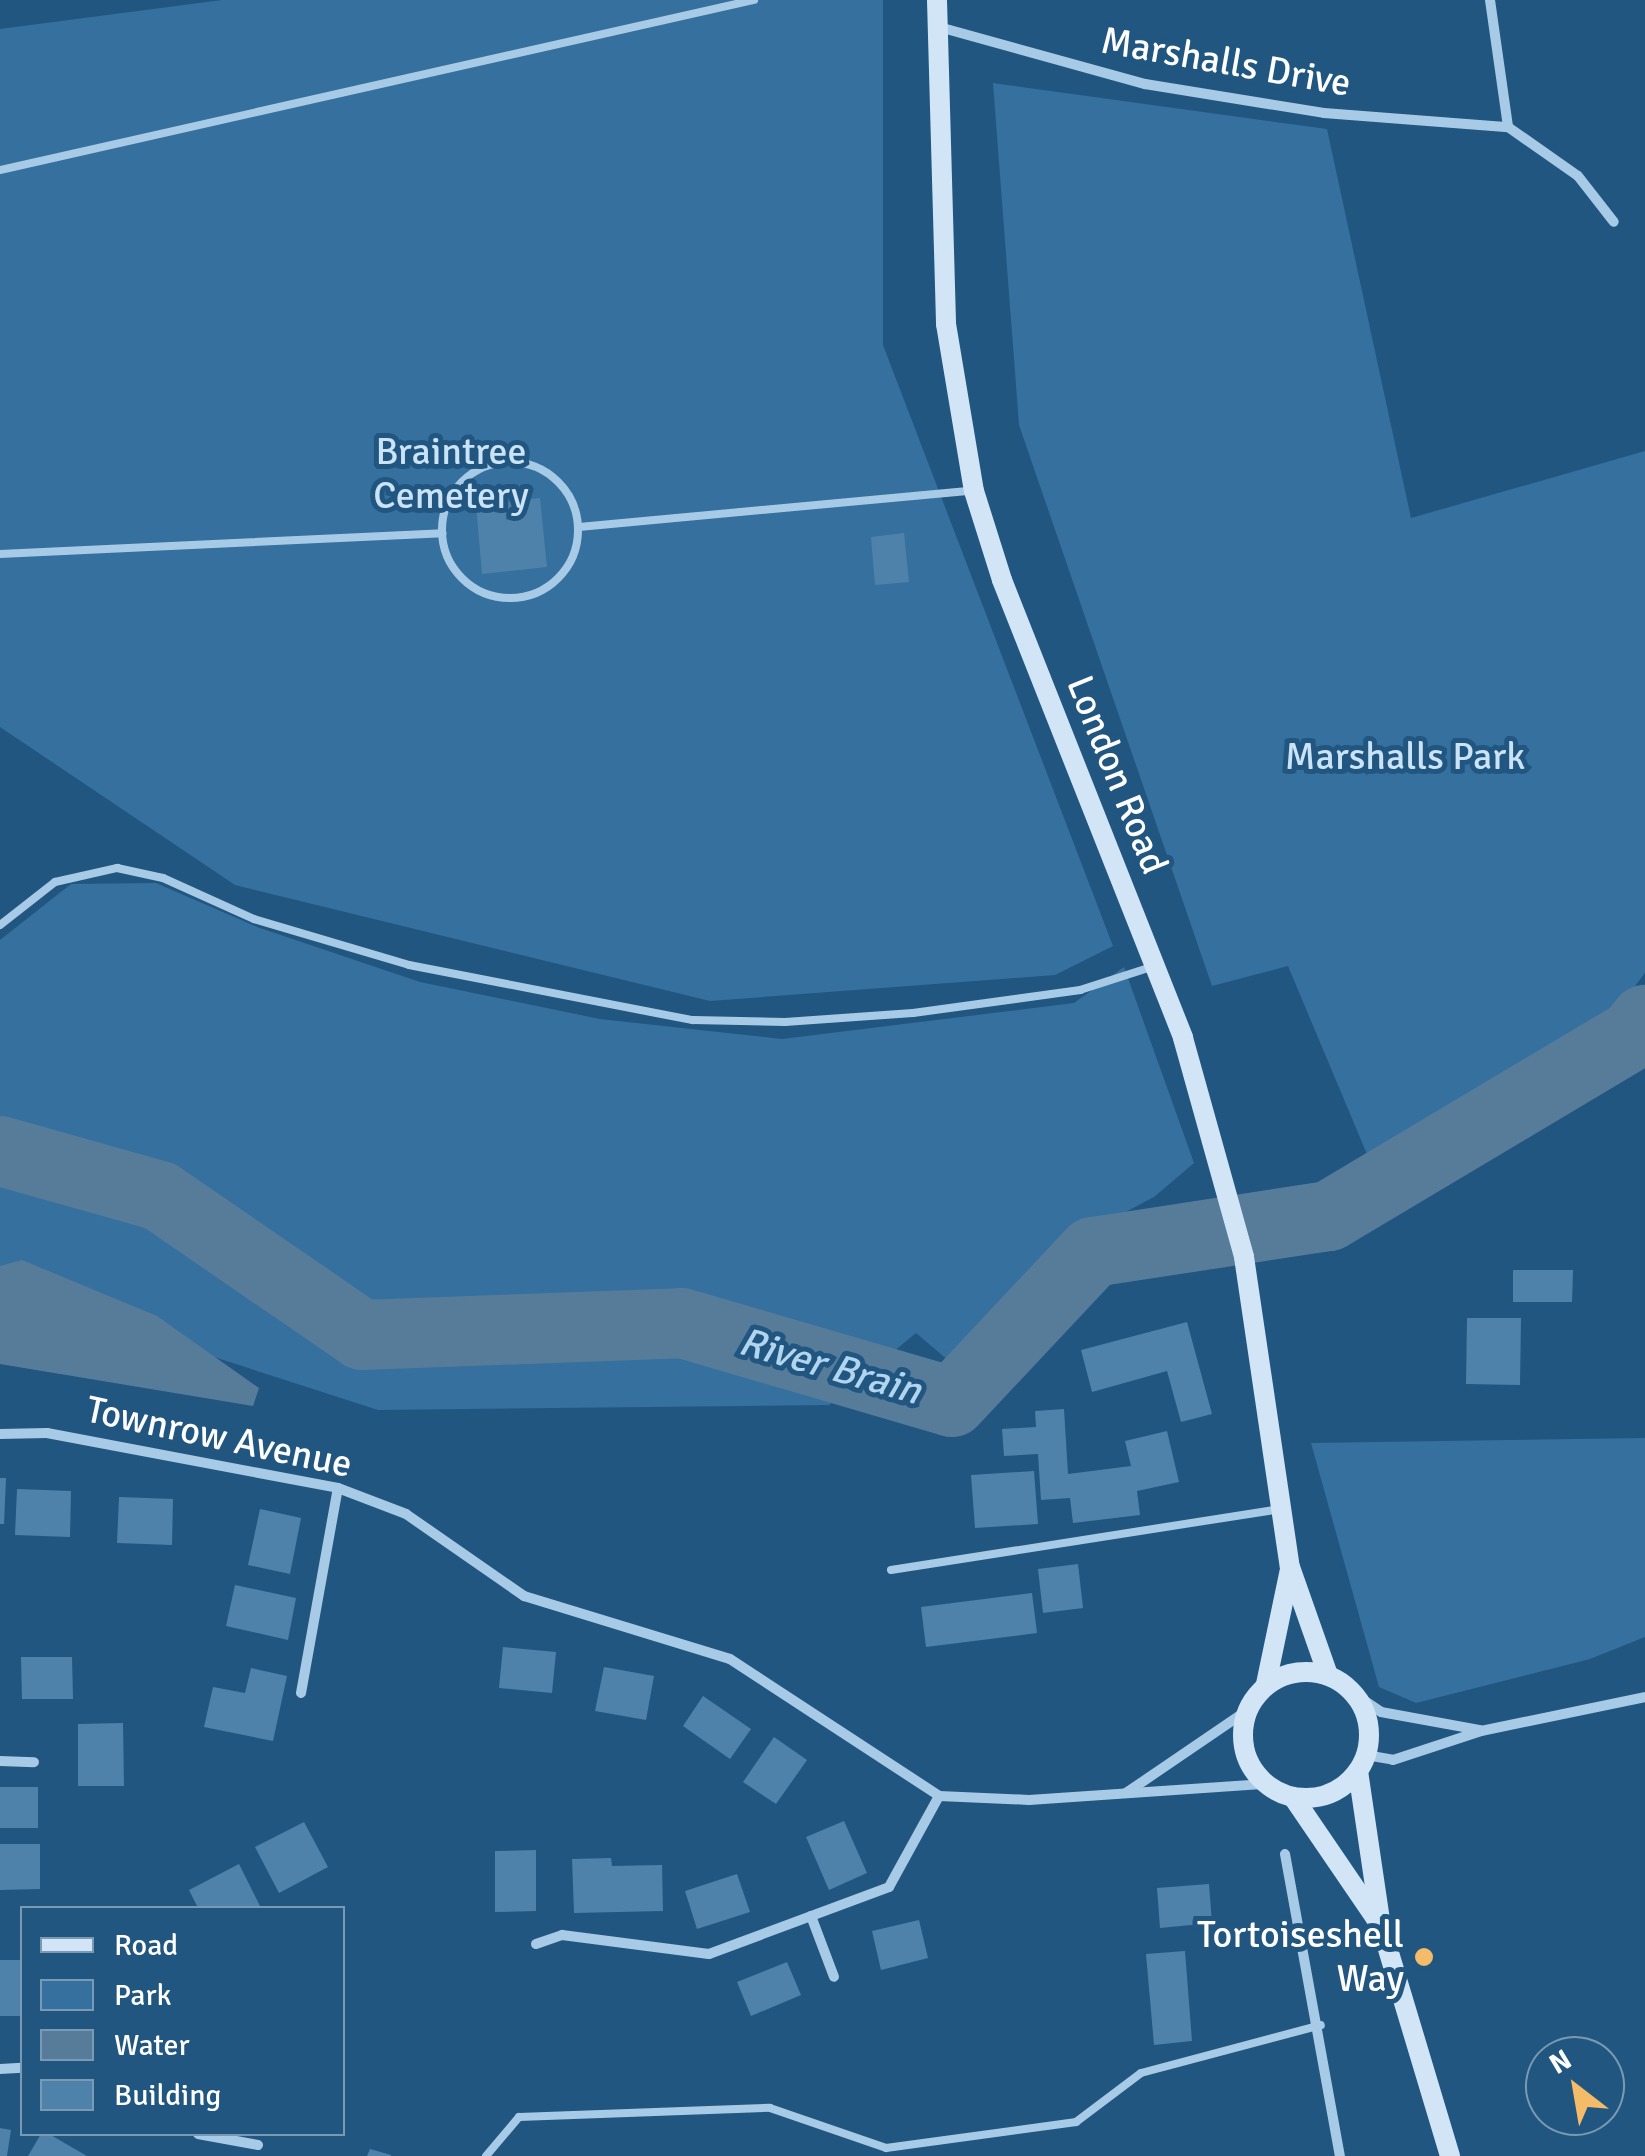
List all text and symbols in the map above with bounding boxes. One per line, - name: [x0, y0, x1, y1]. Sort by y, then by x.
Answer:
- street label: Marshalls Drive: [1098, 18, 1354, 106]
- park label: Braintree Cemetery: [373, 429, 529, 518]
- street label: London Road: [1057, 669, 1177, 881]
- park label: Marshalls Park: [1285, 734, 1525, 780]
- water label: River Brain: [734, 1317, 926, 1415]
- street label: Townrow Avenue: [82, 1387, 356, 1487]
- legend: [20, 1906, 345, 2136]
- place label: Tortoiseshell Way: [1197, 1912, 1404, 2002]
- text: Road: [114, 1927, 178, 1964]
- marker: Tortoiseshell Way: [1413, 1946, 1435, 1968]
- text: Park: [114, 1977, 172, 2014]
- text: Water: [114, 2027, 190, 2064]
- north arrow: [1525, 2036, 1625, 2136]
- text: N: [1543, 2042, 1578, 2082]
- text: Building: [114, 2077, 221, 2114]

